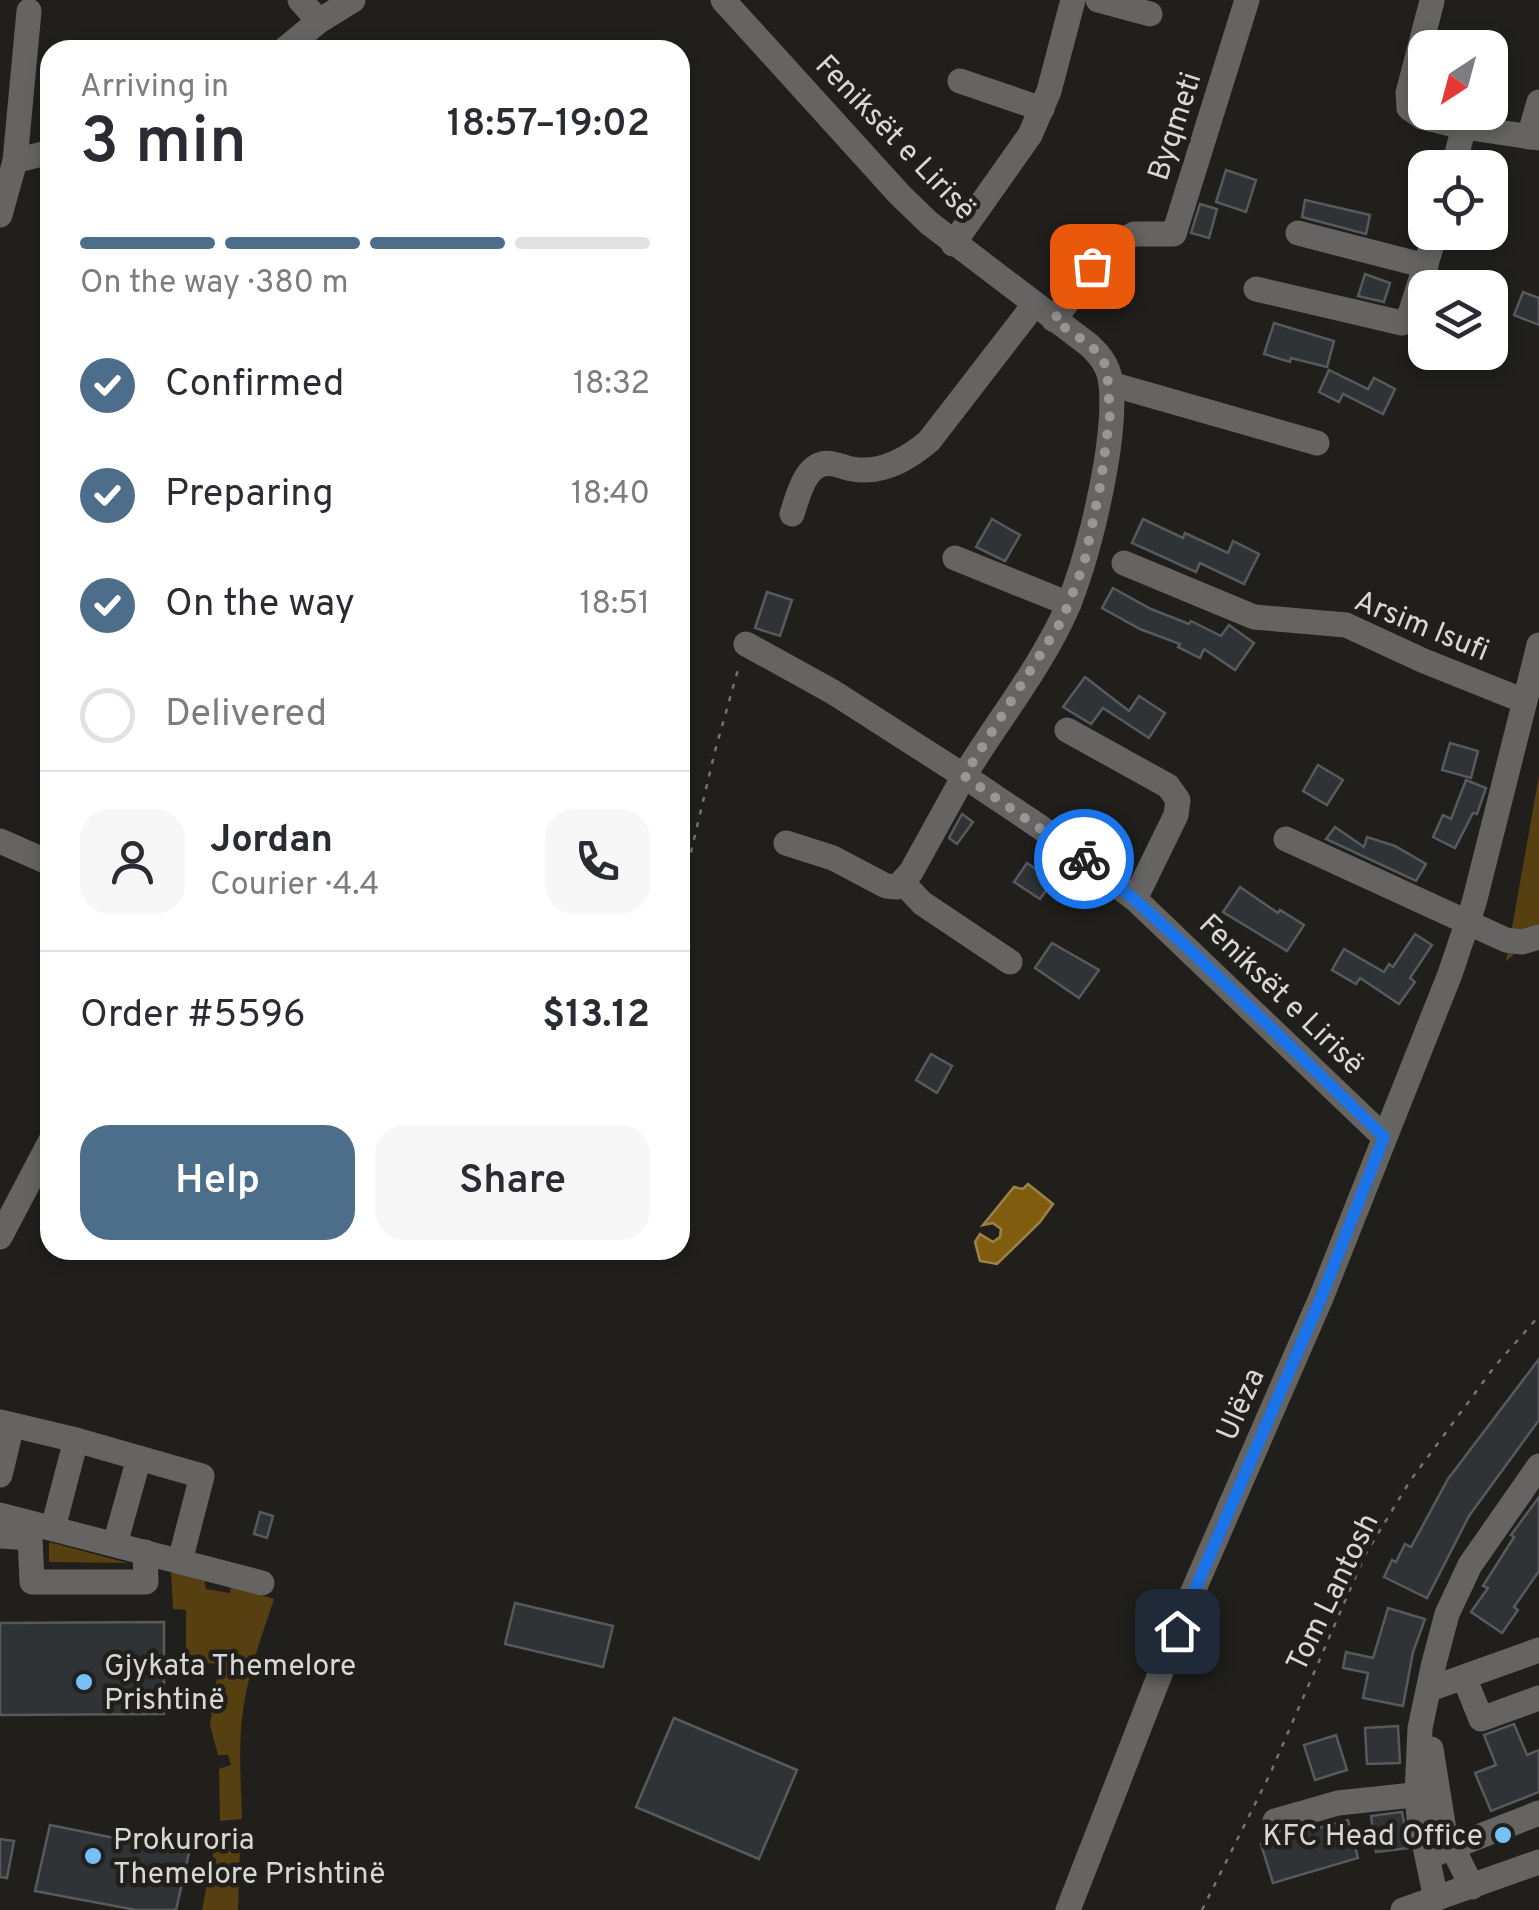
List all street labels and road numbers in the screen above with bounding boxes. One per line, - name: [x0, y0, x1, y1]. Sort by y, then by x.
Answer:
- street label: Feniksët e Lirisë: [806, 48, 982, 229]
- street label: Byqmeti: [1142, 68, 1211, 186]
- street label: Arsim Isufi: [1348, 584, 1494, 671]
- street label: Feniksët e Lirisë: [1190, 908, 1371, 1084]
- street label: Ulëza: [1210, 1363, 1275, 1447]
- street label: Tom Lantosh: [1280, 1508, 1389, 1678]

